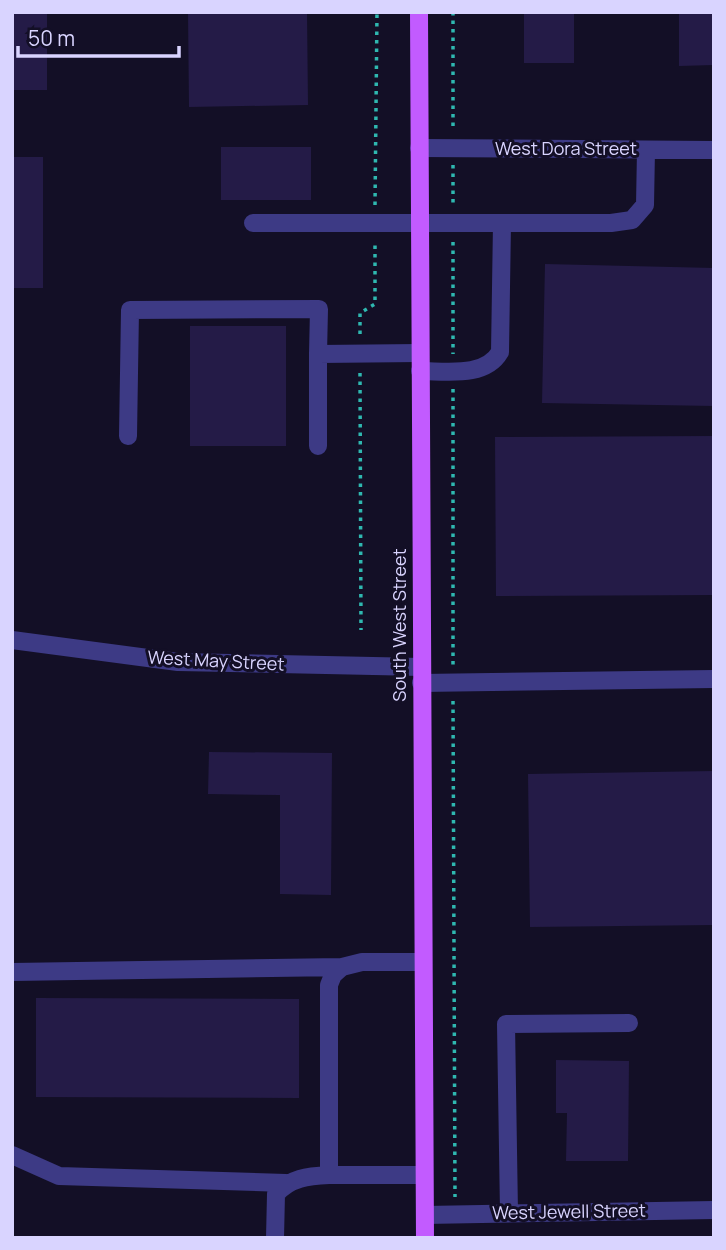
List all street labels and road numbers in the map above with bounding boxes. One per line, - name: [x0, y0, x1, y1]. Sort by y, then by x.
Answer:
- street label: West Dora Street: [495, 136, 637, 160]
- street label: South West Street: [387, 548, 411, 702]
- street label: West May Street: [147, 644, 285, 676]
- street label: West Jewell Street: [492, 1198, 646, 1224]

